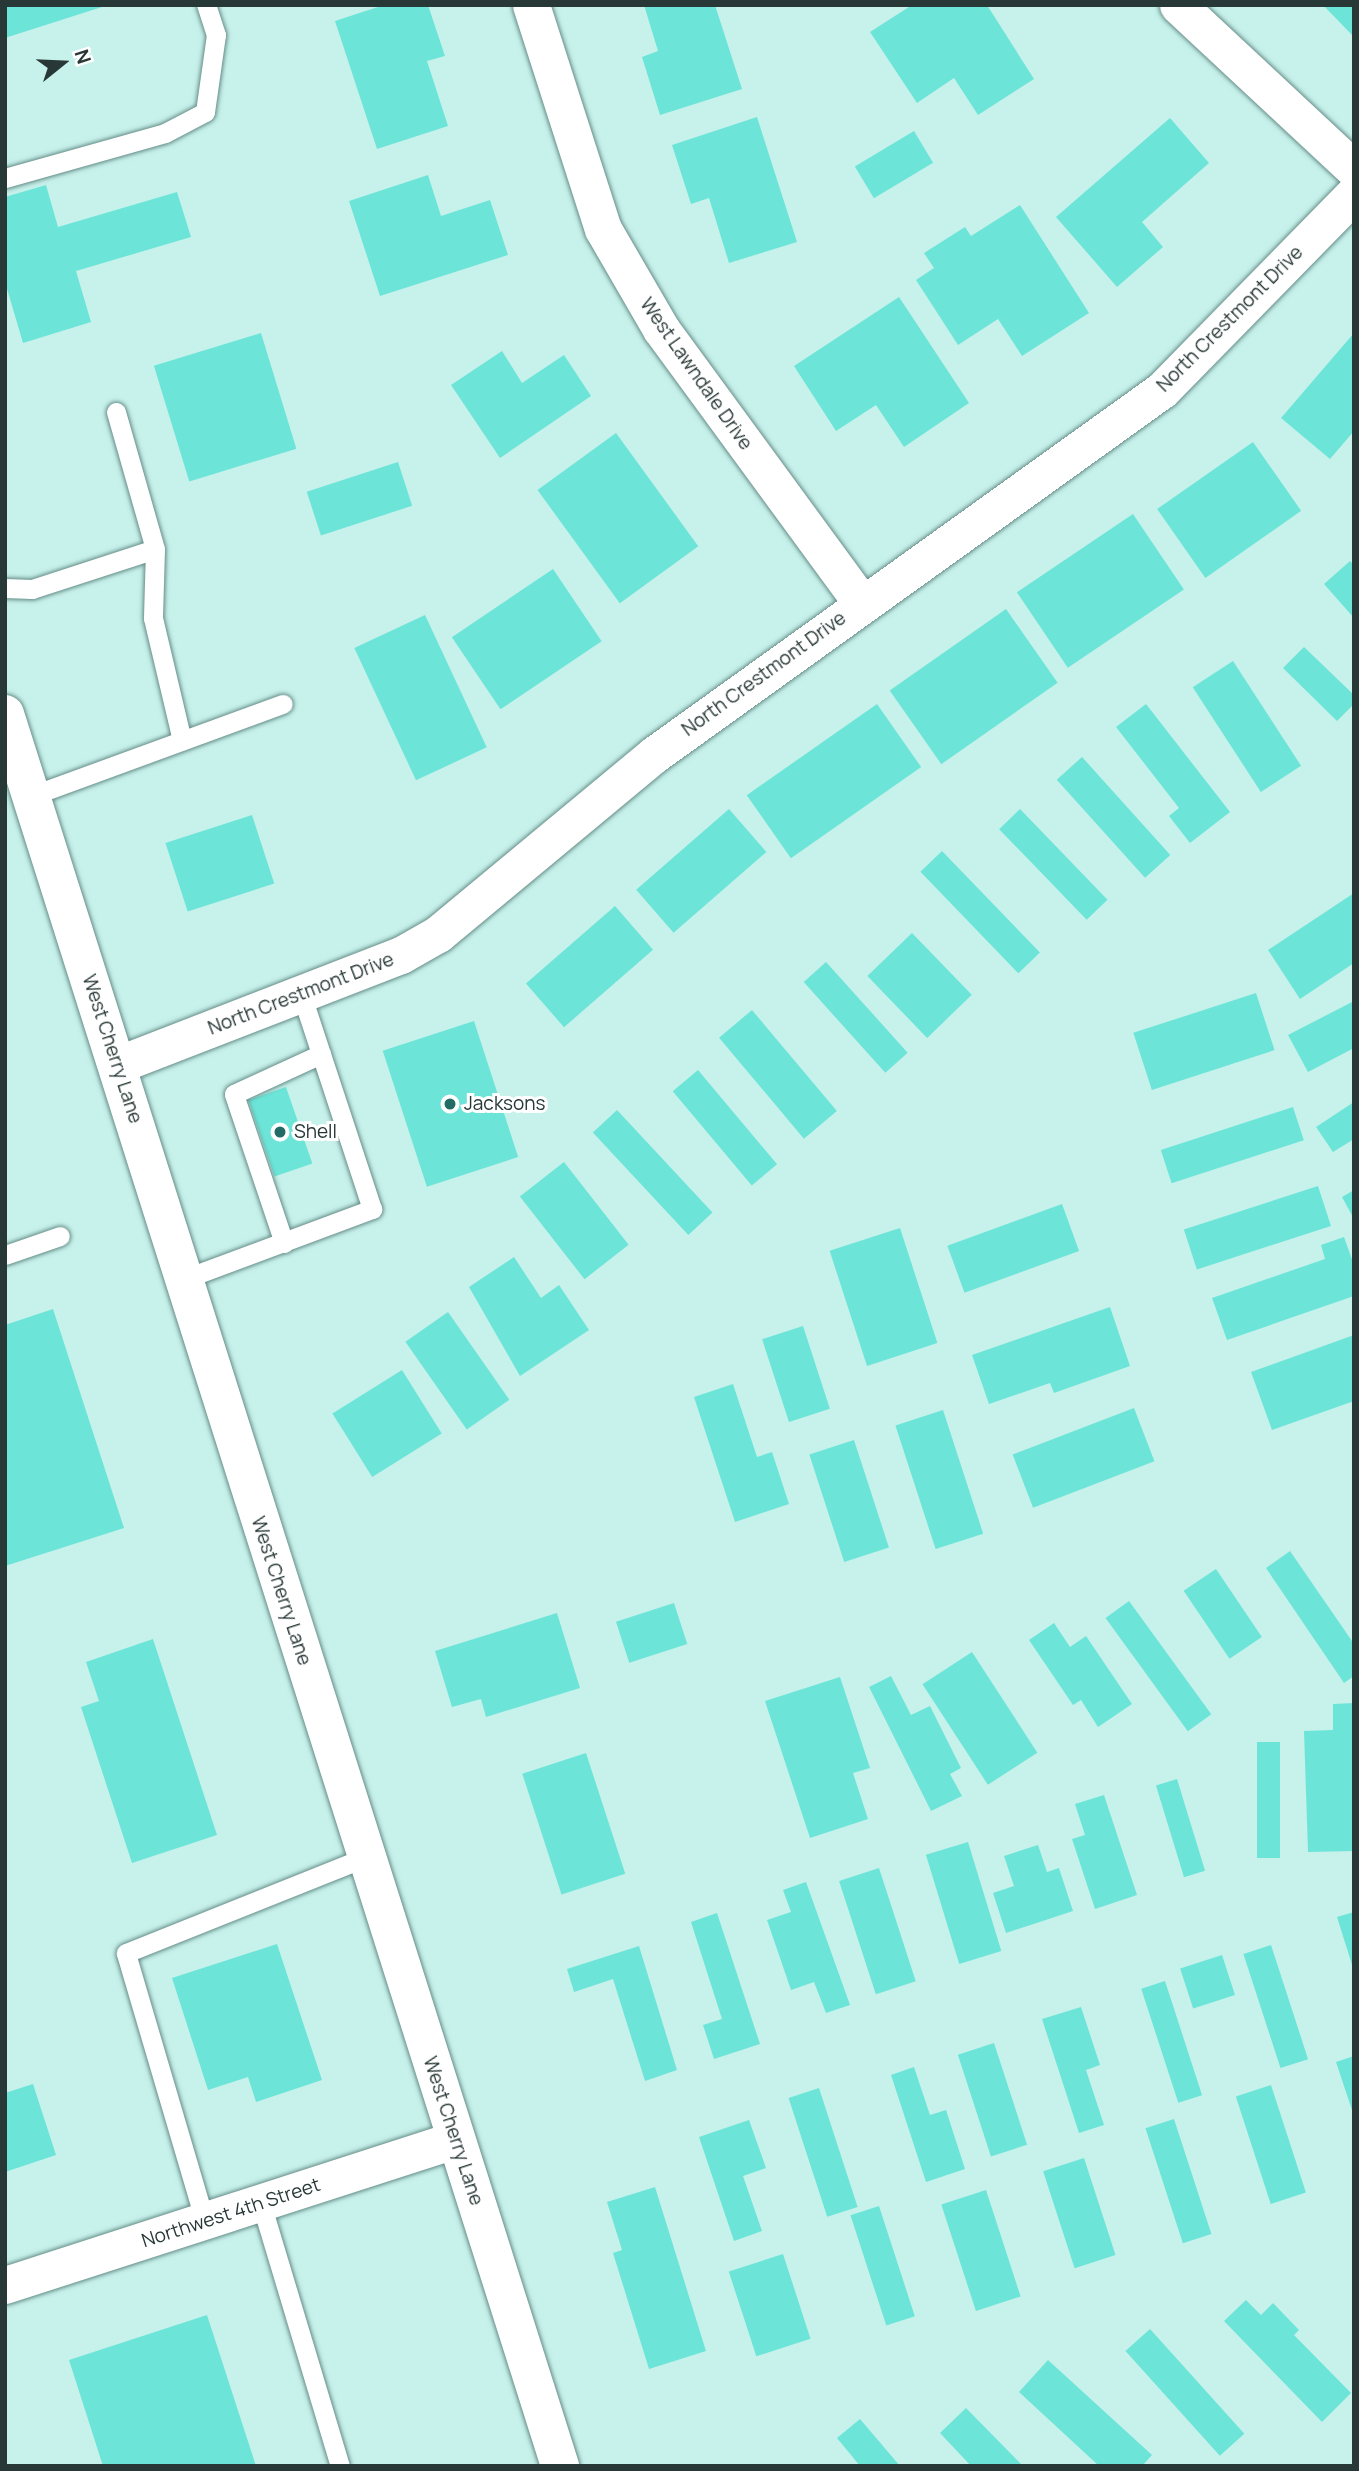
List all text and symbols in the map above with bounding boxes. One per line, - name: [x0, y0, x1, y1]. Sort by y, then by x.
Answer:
- north arrow: [28, 28, 98, 98]
- text: N: [68, 46, 97, 67]
- street label: North Crestmont Drive: [1152, 241, 1308, 397]
- street label: West Lawndale Drive: [635, 294, 757, 454]
- street label: North Crestmont Drive: [678, 607, 850, 741]
- street label: North Crestmont Drive: [205, 948, 397, 1040]
- street label: West Cherry Lane: [77, 972, 147, 1126]
- place label: Jacksons: [464, 1093, 546, 1115]
- marker: Jacksons: [442, 1096, 458, 1112]
- place label: Shell: [294, 1121, 337, 1143]
- marker: Shell: [272, 1124, 288, 1140]
- street label: West Cherry Lane: [246, 1514, 316, 1668]
- street label: West Cherry Lane: [418, 2054, 488, 2208]
- street label: Northwest 4th Street: [139, 2173, 323, 2253]

